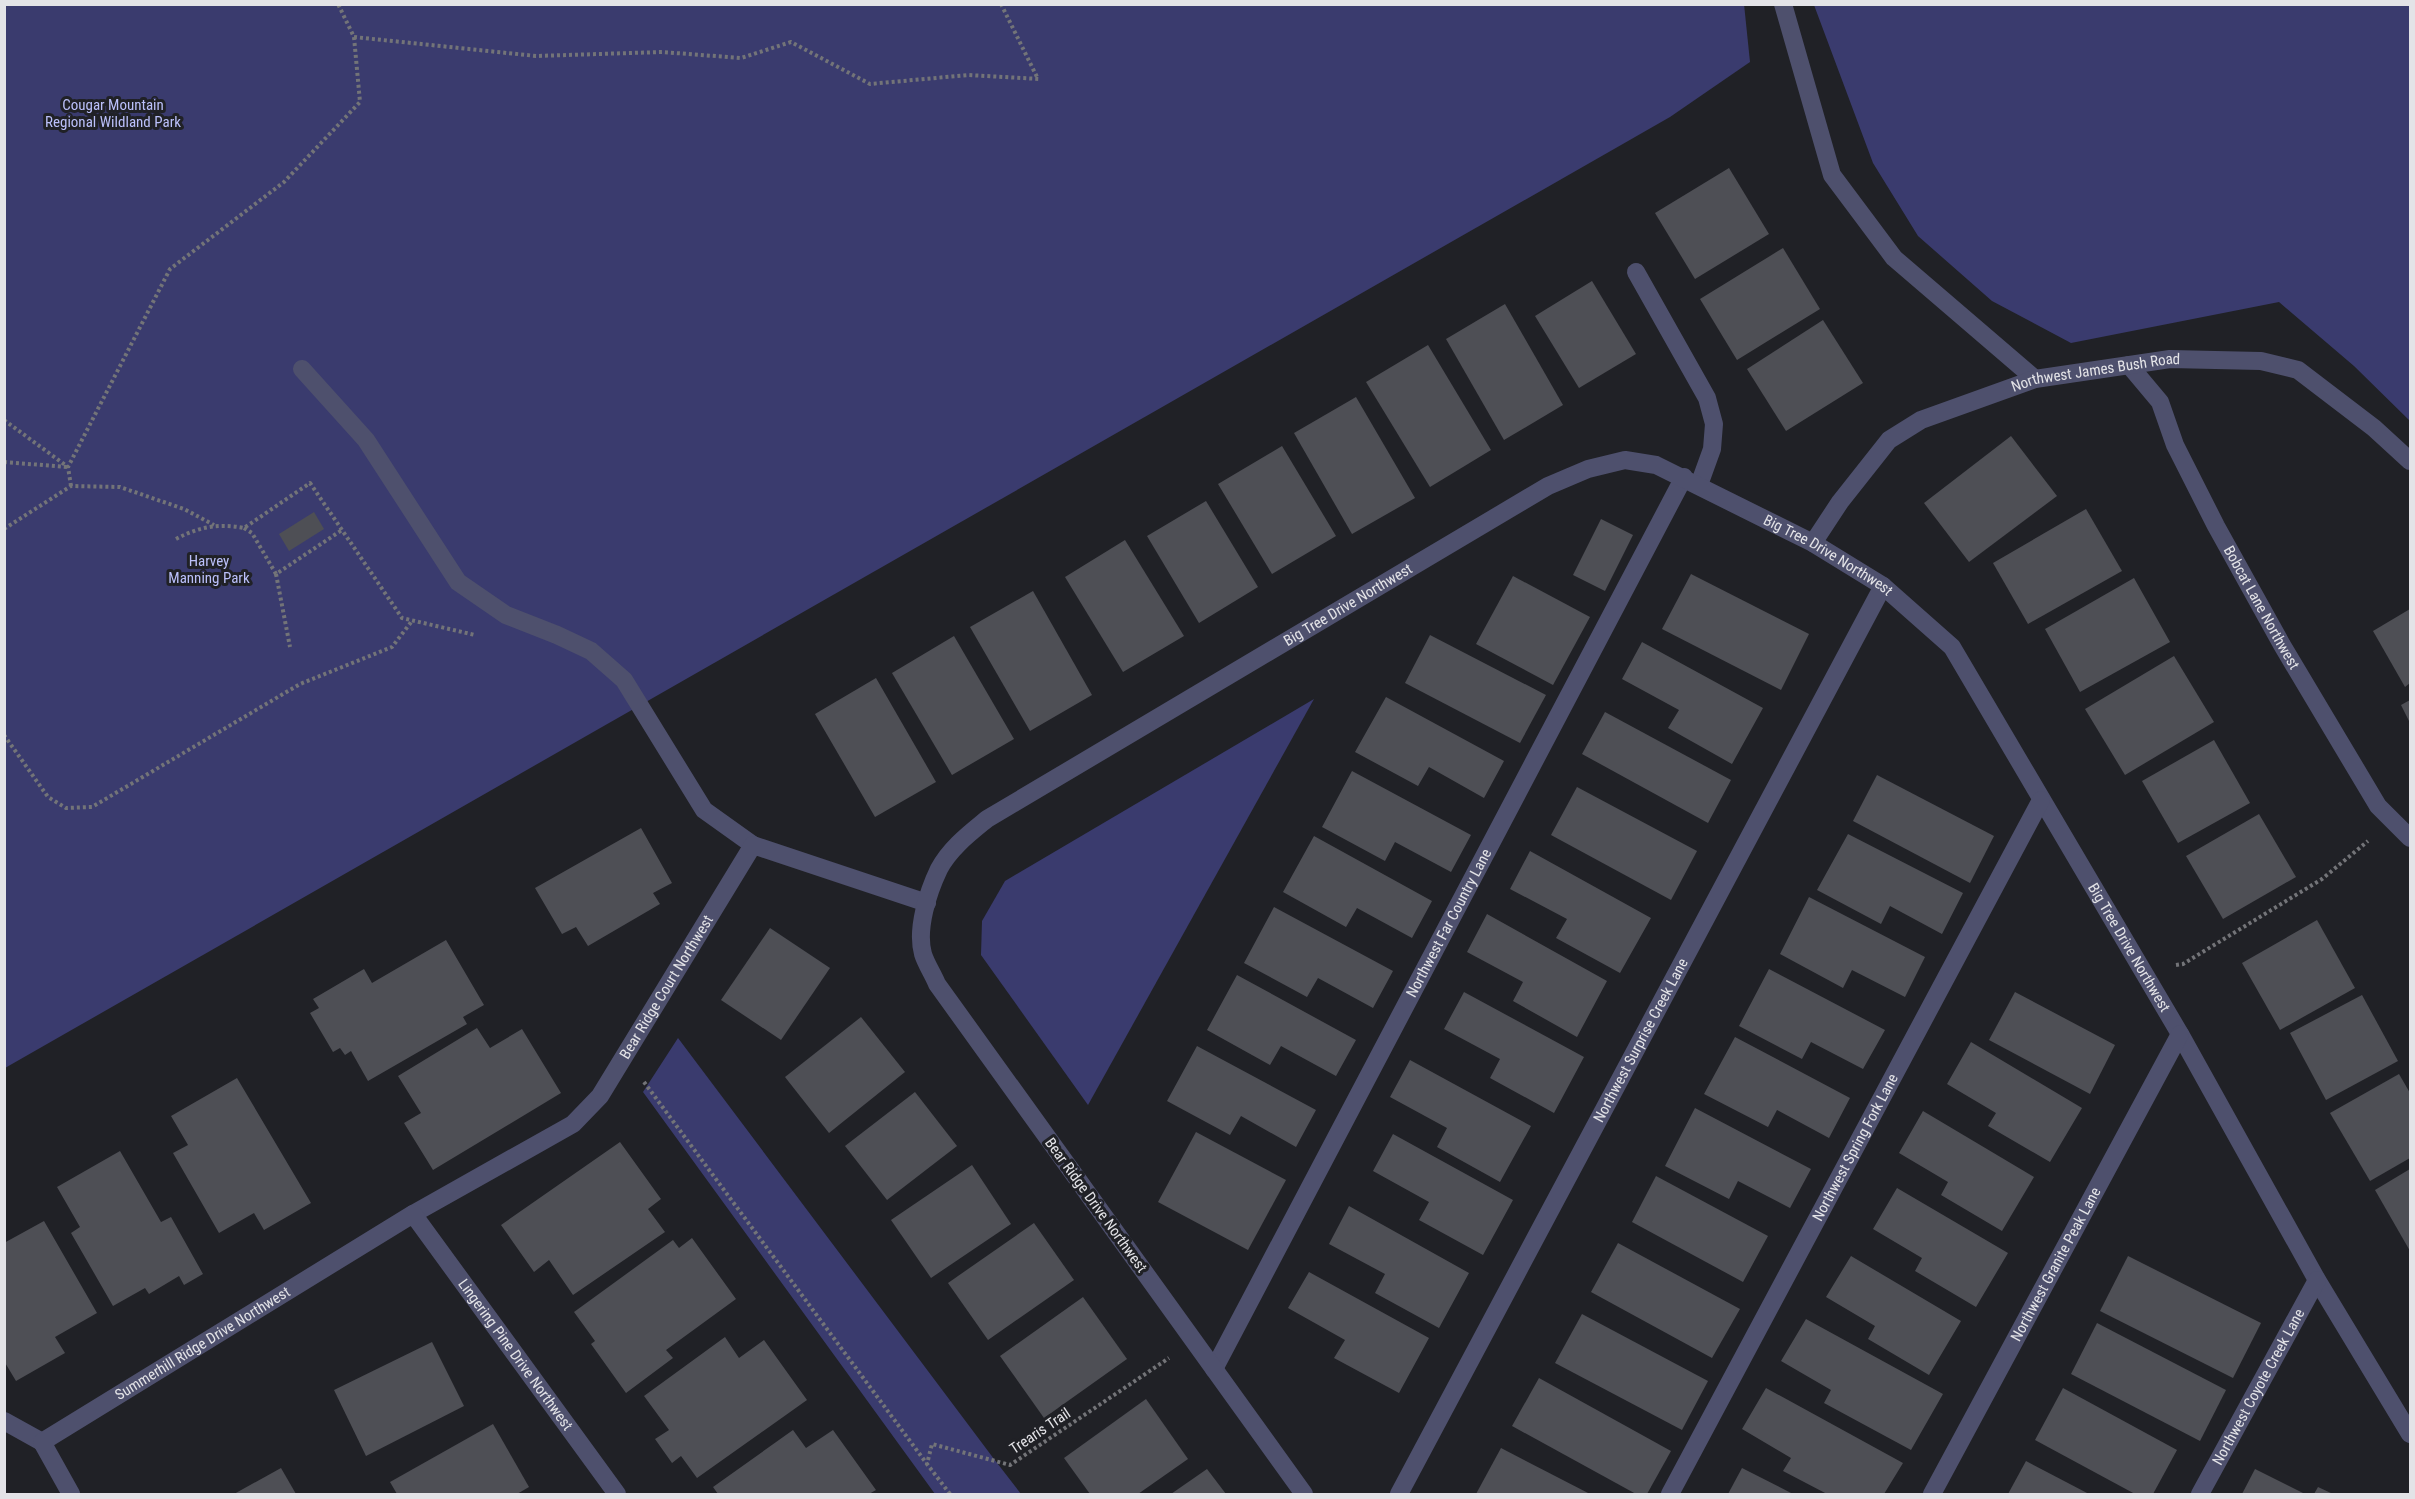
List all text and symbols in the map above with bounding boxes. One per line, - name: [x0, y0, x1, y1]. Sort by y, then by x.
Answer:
- park label: Cougar Mountain Regional Wildland Park: [45, 96, 181, 131]
- street label: Northwest James Bush Road: [2009, 350, 2180, 396]
- street label: Big Tree Drive Northwest: [1761, 511, 1897, 599]
- street label: Bobcat Lane Northwest: [2220, 543, 2303, 673]
- park label: Harvey Manning Park: [168, 552, 250, 587]
- street label: Big Tree Drive Northwest: [1280, 560, 1415, 650]
- street label: Northwest Far Country Lane: [1402, 846, 1495, 1000]
- street label: Big Tree Drive Northwest: [2084, 880, 2174, 1015]
- street label: Bear Ridge Court Northwest: [616, 912, 717, 1062]
- street label: Northwest Surprise Creek Lane: [1590, 955, 1692, 1126]
- street label: Northwest Spring Fork Lane: [1809, 1071, 1902, 1224]
- street label: Bear Ridge Drive Northwest: [1041, 1134, 1151, 1276]
- street label: Northwest Granite Peak Lane: [2007, 1184, 2105, 1344]
- street label: Lingering Pine Drive Northwest: [454, 1275, 577, 1434]
- street label: Summerhill Ridge Drive Northwest: [112, 1283, 293, 1404]
- street label: Northwest Coyote Creek Lane: [2209, 1306, 2308, 1468]
- street label: Trearis Trail: [1006, 1404, 1074, 1458]

